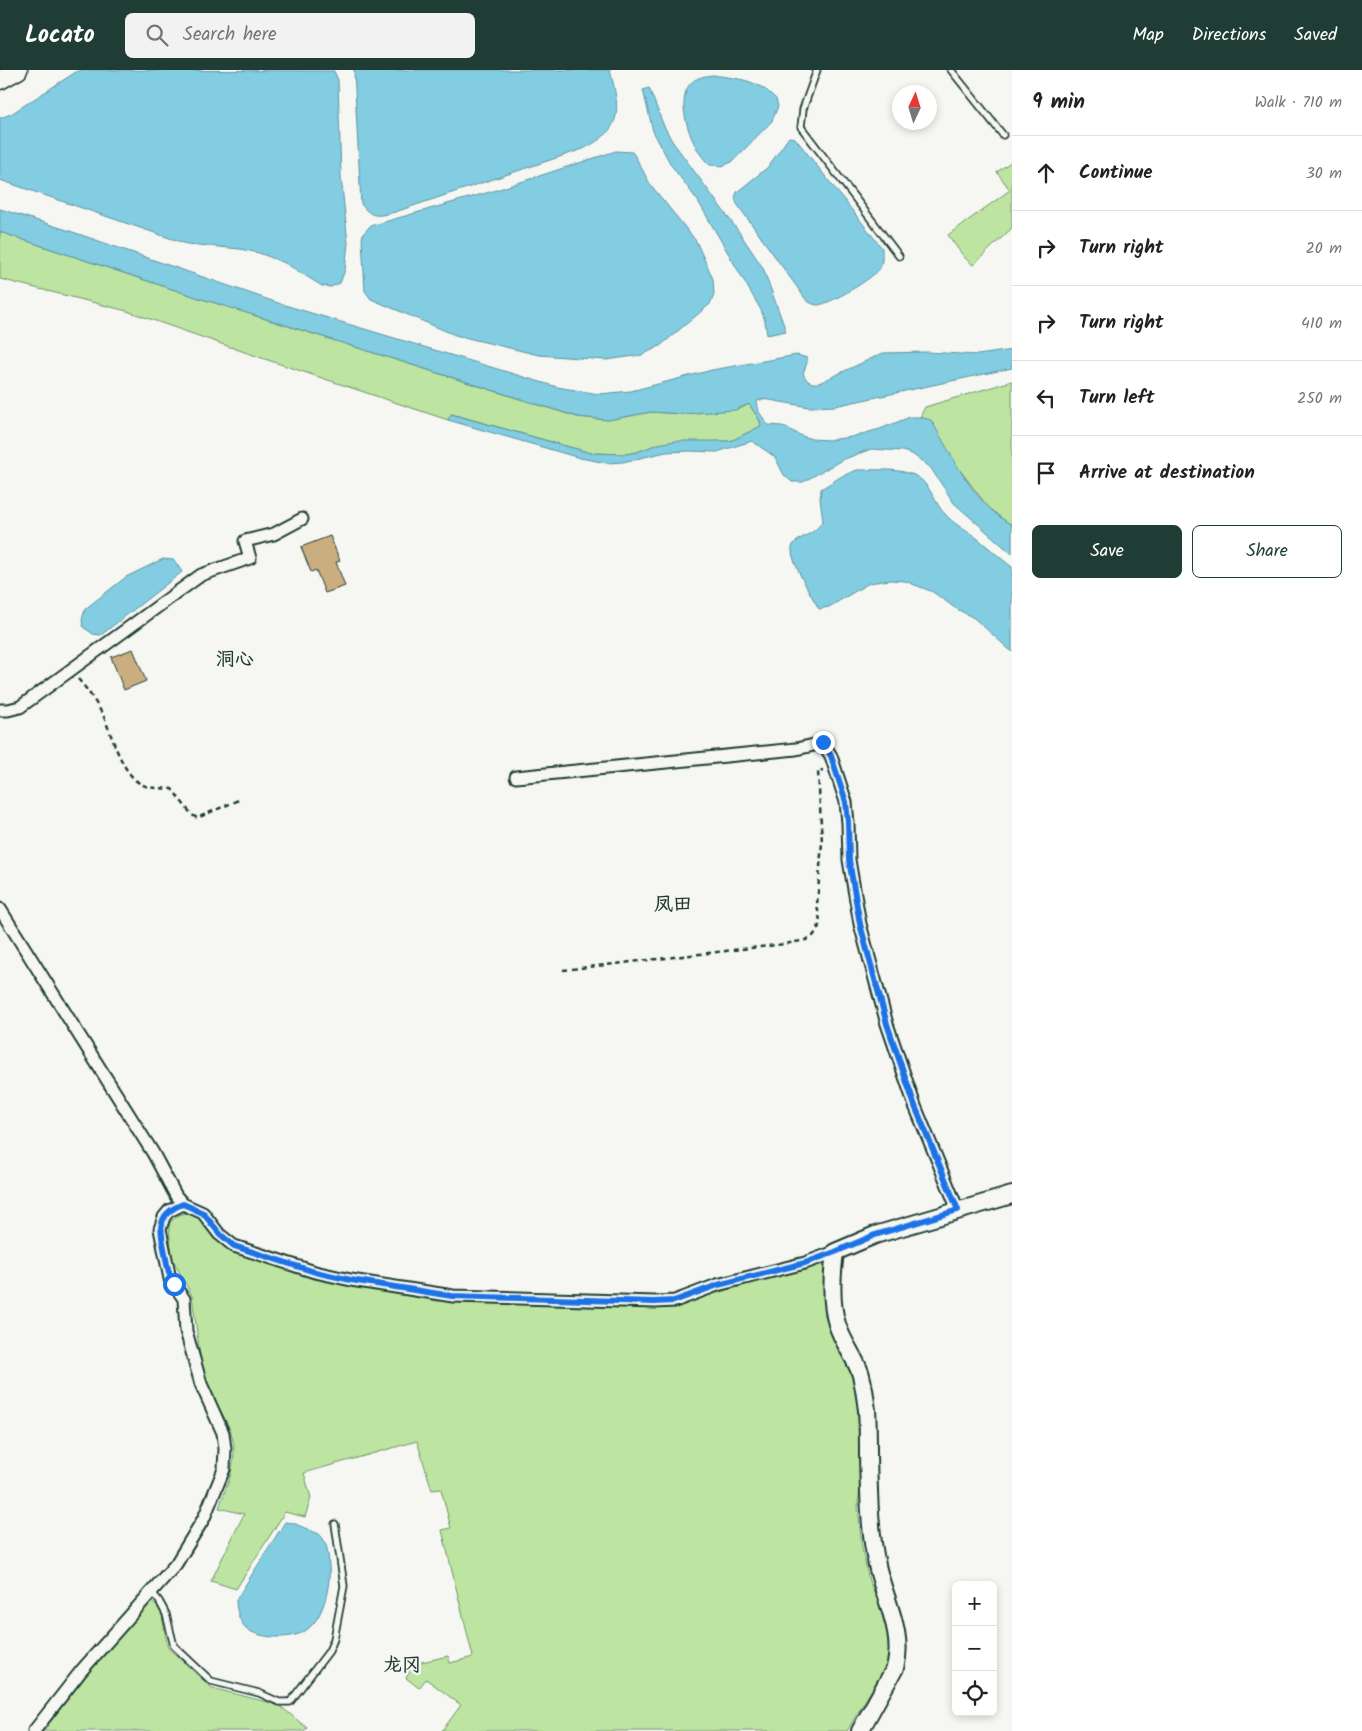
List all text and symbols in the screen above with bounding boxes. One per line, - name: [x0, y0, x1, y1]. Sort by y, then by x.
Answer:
- search box: [125, 13, 475, 58]
- text: Locato: [25, 16, 95, 55]
- text: Search here: [183, 20, 276, 50]
- icon: search: [143, 21, 171, 49]
- text: Map: [1132, 21, 1164, 50]
- text: Directions: [1192, 21, 1266, 50]
- text: Saved: [1294, 21, 1337, 50]
- north arrow: [892, 85, 937, 130]
- text: 9 min: [1032, 86, 1085, 119]
- text: Walk · 710 m: [1254, 90, 1342, 115]
- text: Continue: [1079, 158, 1152, 188]
- icon: ahead: [1032, 159, 1060, 187]
- text: 30 m: [1306, 161, 1342, 186]
- text: Turn right: [1079, 233, 1164, 263]
- icon: right: [1032, 234, 1060, 262]
- text: 20 m: [1306, 236, 1342, 261]
- text: Turn right: [1079, 308, 1164, 338]
- icon: right: [1032, 309, 1060, 337]
- text: 410 m: [1301, 311, 1342, 336]
- text: Turn left: [1079, 383, 1154, 413]
- icon: left: [1032, 384, 1060, 412]
- text: 250 m: [1297, 386, 1342, 411]
- text: Arrive at destination: [1079, 458, 1255, 488]
- icon: arrive: [1032, 459, 1060, 487]
- button: Save: [1032, 525, 1182, 578]
- button: Share: [1192, 525, 1342, 578]
- district label: 洞心: [216, 645, 254, 675]
- route end: [812, 731, 835, 754]
- district label: 凤田: [654, 890, 692, 920]
- route start: [163, 1273, 186, 1296]
- map controls: [952, 1581, 997, 1716]
- button: +: [952, 1581, 997, 1626]
- button: −: [952, 1626, 997, 1671]
- district label: 龙冈: [383, 1651, 421, 1681]
- button: locate: [952, 1671, 997, 1716]

